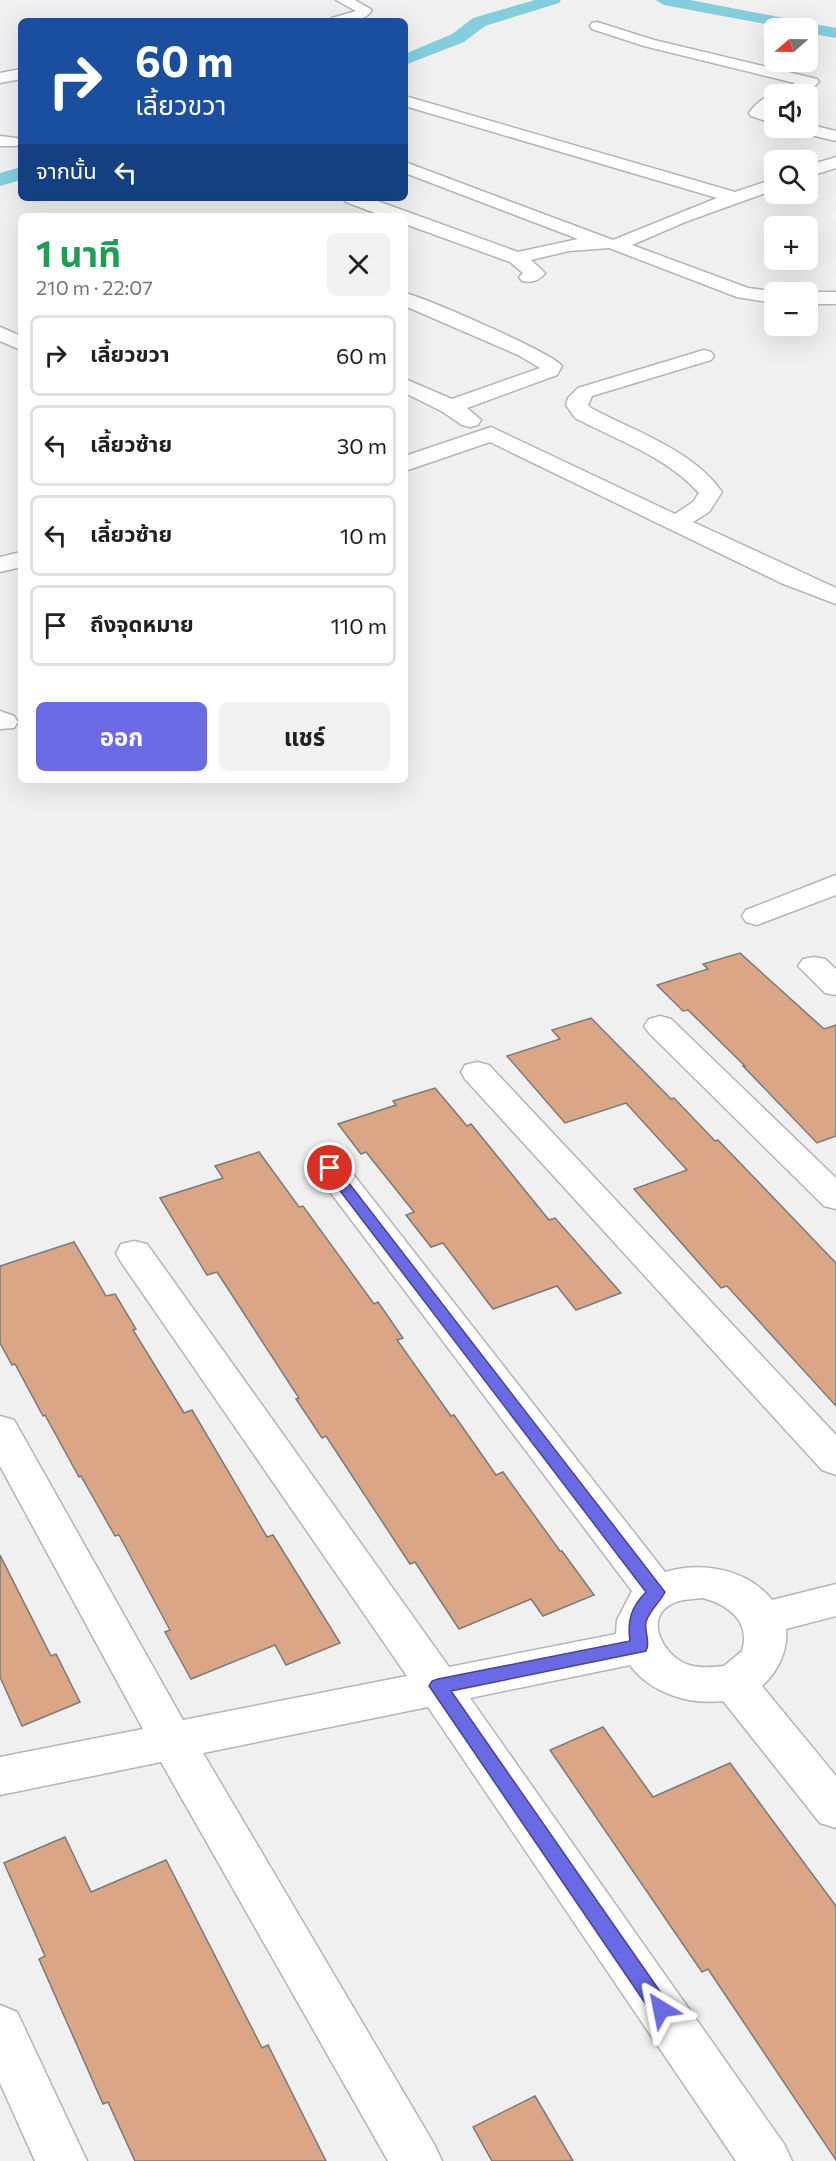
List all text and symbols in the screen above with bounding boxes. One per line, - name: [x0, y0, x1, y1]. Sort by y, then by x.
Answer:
- north arrow: [764, 18, 818, 72]
- map controls: [764, 18, 818, 336]
- text: 60 m: [135, 34, 234, 86]
- icon: right: [36, 42, 114, 120]
- button: sound: [764, 84, 818, 138]
- text: เลี้ยวขวา: [135, 88, 226, 121]
- button: search: [764, 150, 818, 204]
- icon: left: [109, 156, 142, 189]
- text: จากนั้น: [36, 157, 97, 184]
- button: +: [764, 216, 818, 270]
- text: 1 นาที: [36, 230, 121, 274]
- button: close: [327, 233, 390, 296]
- text: 210 m · 22:07: [36, 275, 153, 299]
- button: −: [764, 282, 818, 336]
- icon: right: [39, 339, 72, 372]
- text: เลี้ยวขวา: [90, 340, 170, 367]
- text: 60 m: [336, 342, 387, 369]
- icon: left: [39, 429, 72, 462]
- text: เลี้ยวซ้าย: [90, 430, 172, 457]
- text: 30 m: [337, 432, 387, 459]
- icon: left: [39, 519, 72, 552]
- text: เลี้ยวซ้าย: [90, 520, 172, 547]
- text: 10 m: [340, 522, 387, 549]
- icon: arrive: [39, 609, 72, 642]
- text: ถึงจุดหมาย: [90, 610, 194, 637]
- text: 110 m: [330, 612, 387, 639]
- button: ออก: [36, 702, 207, 771]
- button: แชร์: [219, 702, 390, 771]
- pin: [304, 1142, 355, 1193]
- icon: arrive: [313, 1151, 346, 1184]
- position arrow: [629, 1977, 693, 2041]

